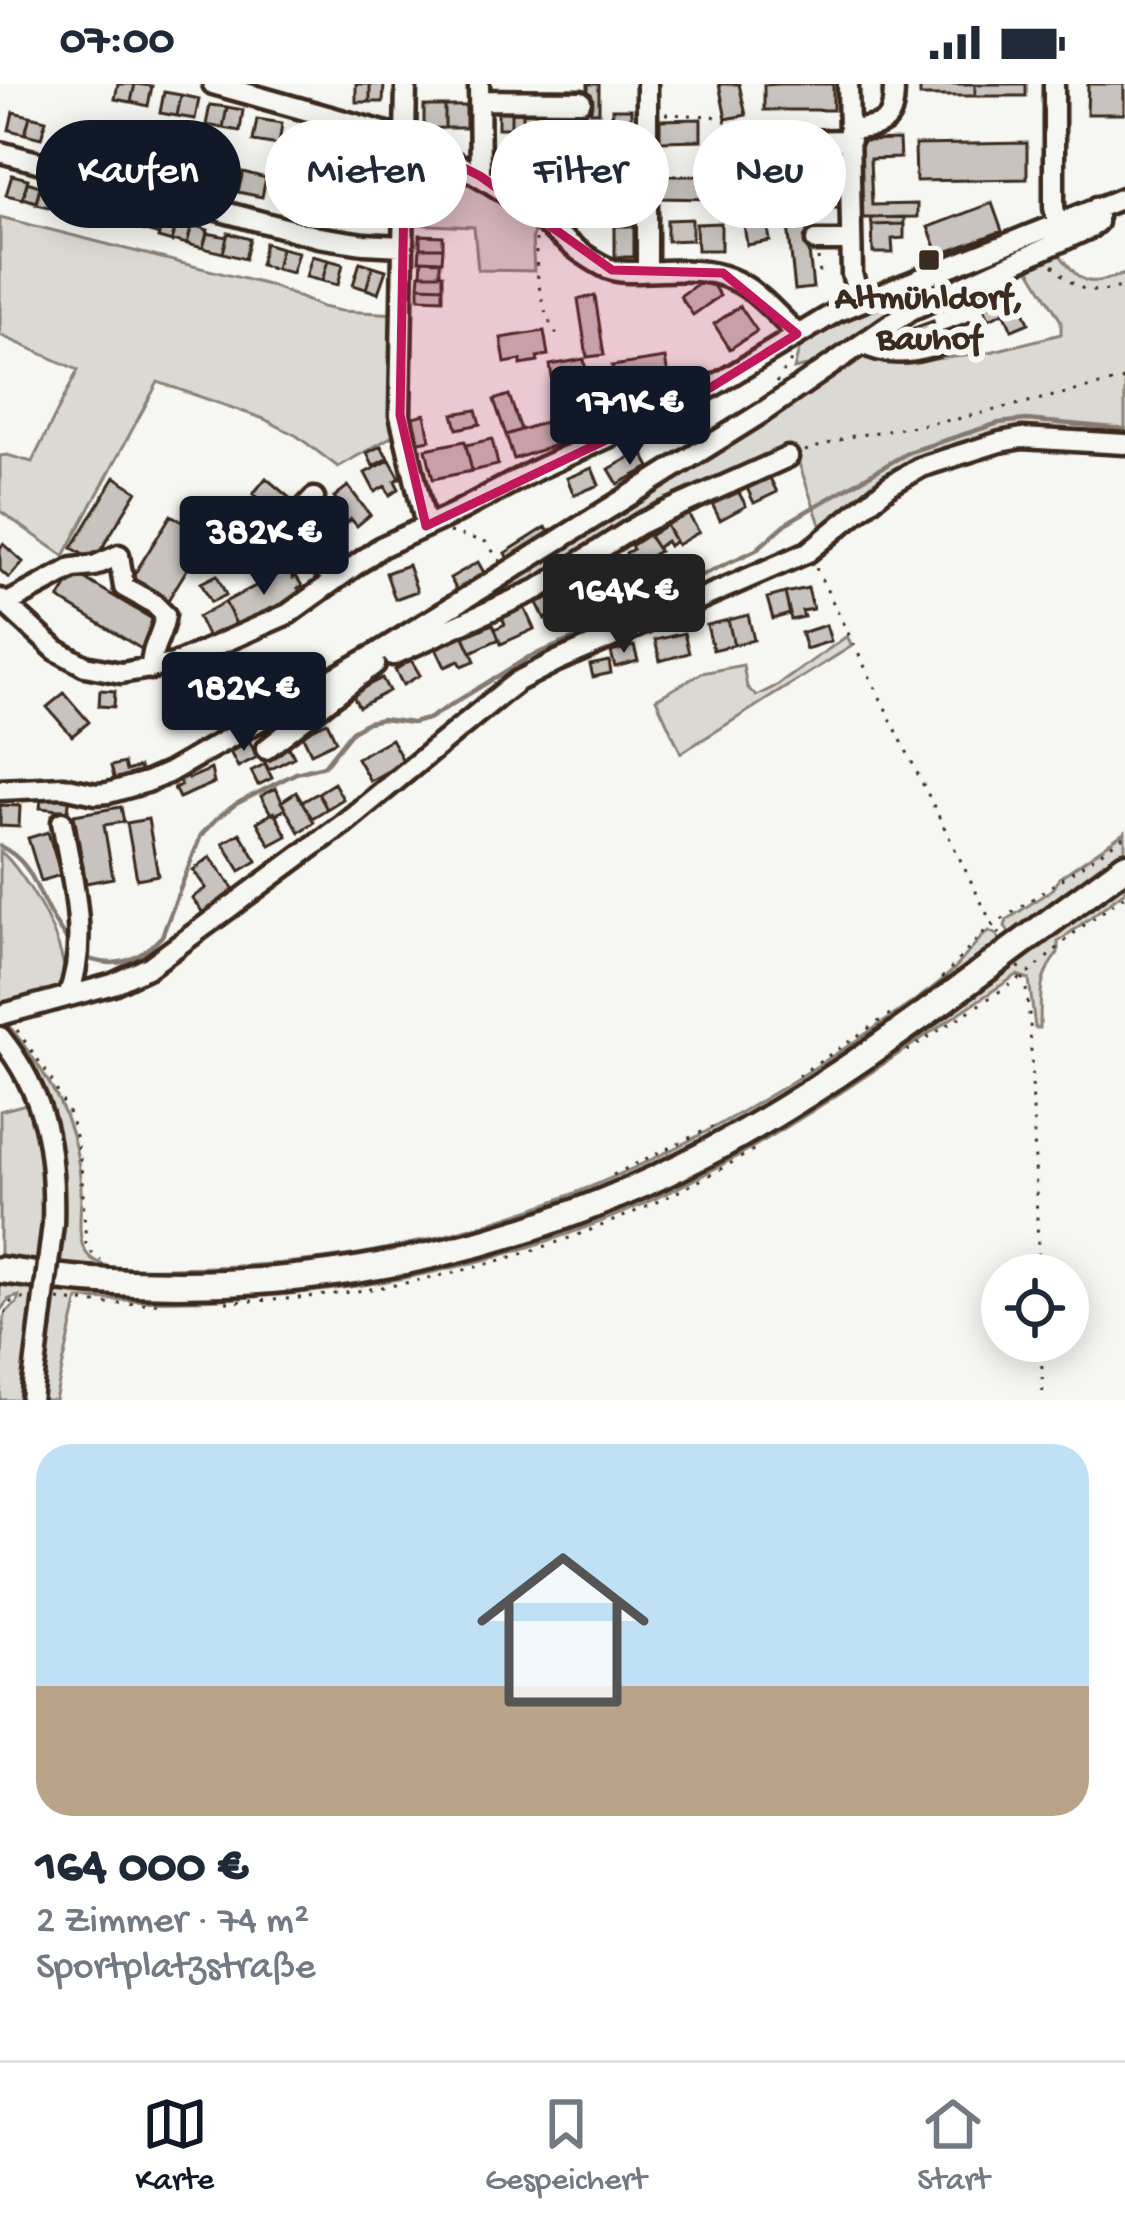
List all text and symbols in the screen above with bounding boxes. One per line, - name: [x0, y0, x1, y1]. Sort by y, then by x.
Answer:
- text: 07:00: [60, 16, 174, 69]
- chip: Kaufen: [36, 120, 241, 228]
- chip: Mieten: [265, 120, 467, 228]
- chip: Filter: [491, 120, 669, 228]
- chip: Neu: [693, 120, 846, 228]
- marker: Altmühldorf, Bauhof: [916, 247, 942, 273]
- place label: Altmühldorf, Bauhof: [834, 279, 1023, 363]
- pin: 171K €: [532, 366, 728, 468]
- text: 171K €: [577, 382, 683, 428]
- pin: 382K €: [166, 496, 362, 598]
- text: 382K €: [207, 512, 321, 558]
- pin: 164K €: [526, 554, 722, 656]
- text: 164K €: [570, 570, 678, 616]
- pin: 182K €: [146, 652, 342, 754]
- text: 182K €: [189, 668, 299, 714]
- map controls: [981, 1254, 1089, 1362]
- button: locate: [981, 1254, 1089, 1362]
- icon: home: [455, 1522, 671, 1738]
- text: 164 000 €: [36, 1840, 248, 1900]
- text: 2 Zimmer · 74 m²: [36, 1900, 309, 1946]
- text: Sportplatzstraße: [36, 1946, 315, 1992]
- tab: Karte: [135, 2091, 214, 2201]
- tab: Gespeichert: [485, 2091, 646, 2201]
- tab: Start: [917, 2091, 990, 2201]

